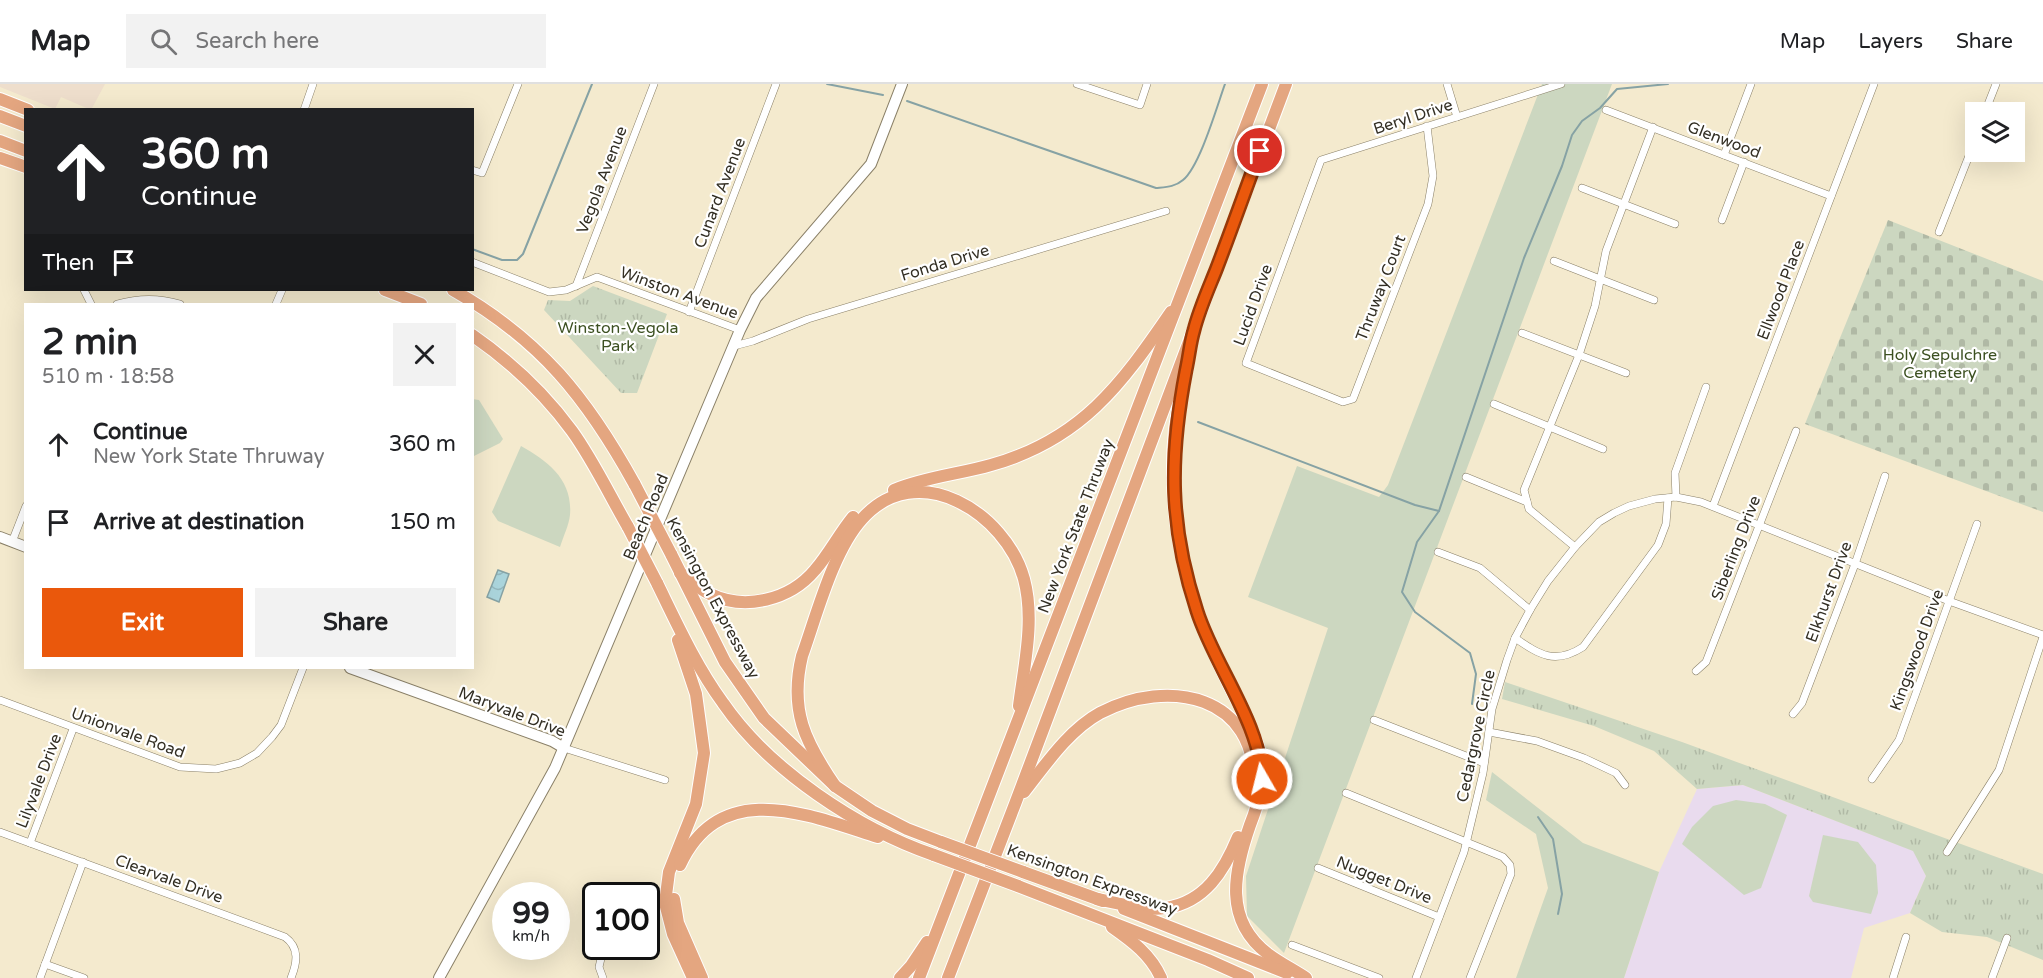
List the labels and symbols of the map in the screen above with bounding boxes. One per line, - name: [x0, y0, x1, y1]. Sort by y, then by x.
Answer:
- street label: Beryl Drive: [1371, 95, 1455, 139]
- street label: Glenwood: [1685, 117, 1763, 163]
- street label: Vegola Avenue: [572, 123, 632, 237]
- pin: [1234, 125, 1285, 176]
- street label: Cunard Avenue: [690, 135, 750, 251]
- street label: Thruway Court: [1352, 232, 1410, 344]
- street label: Ellwood Place: [1753, 237, 1809, 343]
- street label: Fonda Drive: [898, 240, 992, 286]
- street label: Winston Avenue: [617, 262, 741, 324]
- street label: Lucid Drive: [1229, 262, 1277, 348]
- park label: Winston-Vegola Park: [558, 318, 678, 356]
- park label: Holy Sepulchre Cemetery: [1883, 345, 1997, 383]
- street label: New York State Thruway: [1033, 436, 1119, 616]
- street label: Beach Road: [619, 471, 673, 563]
- street label: Siberling Drive: [1707, 493, 1765, 603]
- street label: Kensington Expressway: [662, 514, 764, 682]
- street label: Elkhurst Drive: [1802, 539, 1856, 645]
- street label: Kingswood Drive: [1886, 587, 1948, 713]
- street label: Cedargrove Circle: [1452, 668, 1500, 804]
- street label: Maryvale Drive: [456, 682, 568, 742]
- street label: Unionvale Road: [68, 703, 188, 763]
- street label: Lilyvale Drive: [12, 731, 66, 831]
- position arrow: [1230, 747, 1294, 811]
- street label: Kensington Expressway: [1004, 840, 1180, 920]
- street label: Clearvale Drive: [112, 850, 226, 908]
- street label: Nugget Drive: [1333, 852, 1435, 908]
- speed limit sign: 100: [582, 882, 660, 960]

